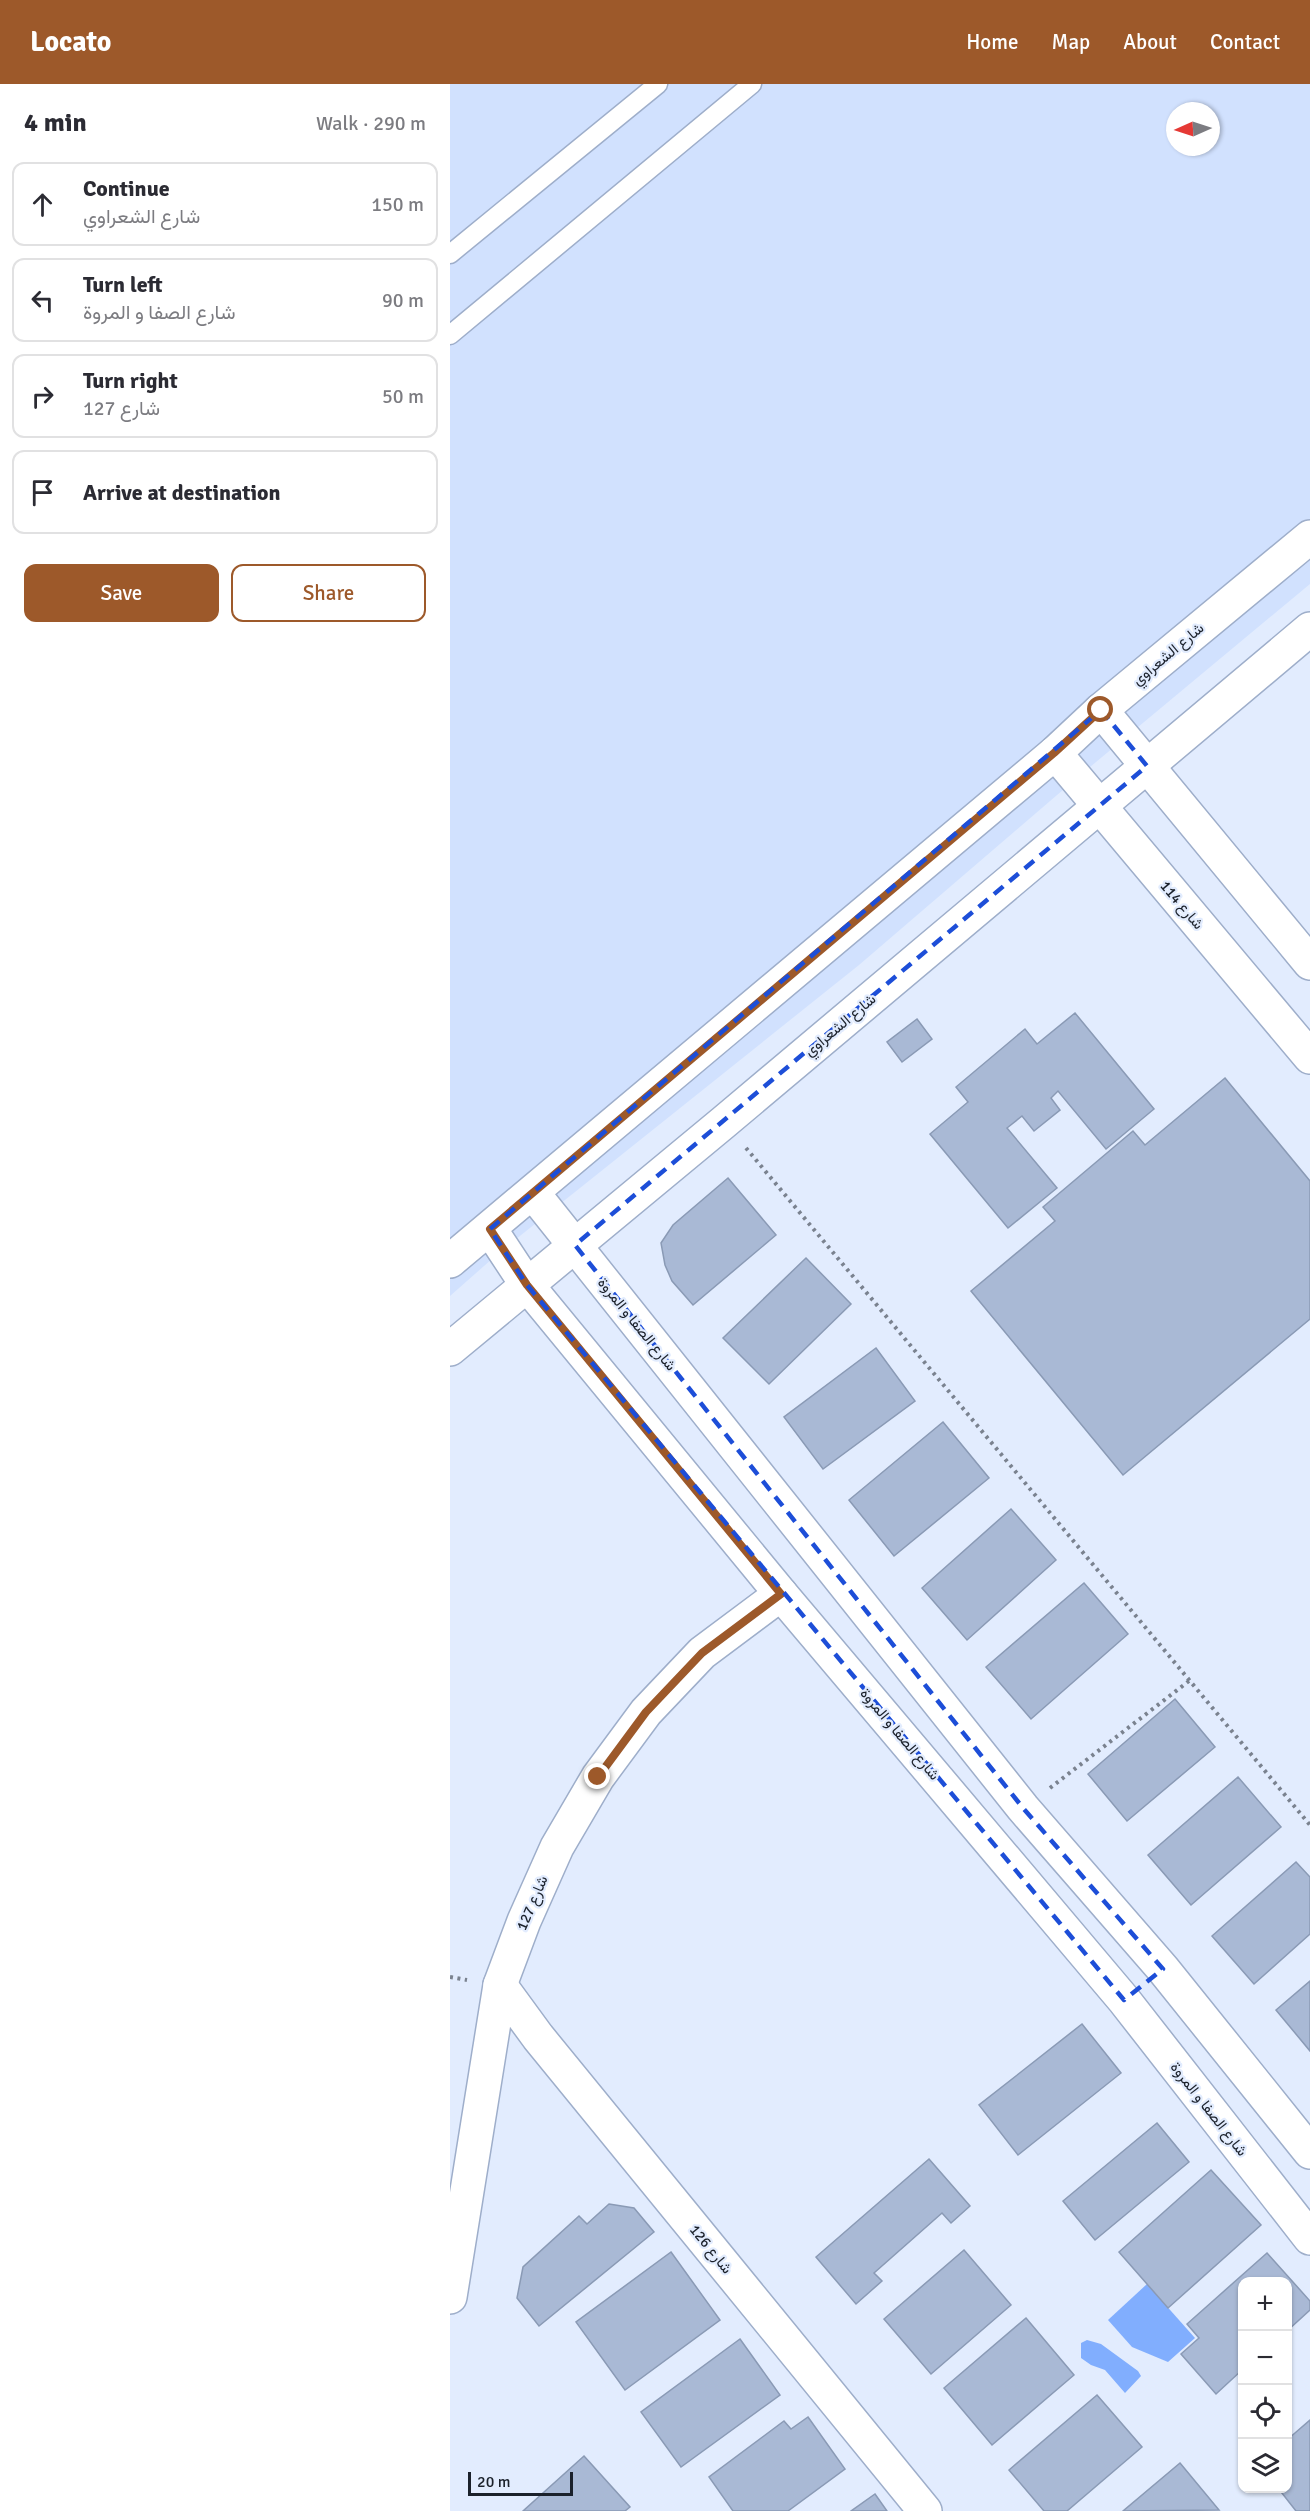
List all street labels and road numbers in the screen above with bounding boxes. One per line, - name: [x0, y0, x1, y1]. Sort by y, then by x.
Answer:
- street label: شارع الشعراوي: [1129, 619, 1210, 692]
- street label: شارع 114: [1155, 877, 1208, 934]
- street label: شارع الشعراوي: [801, 990, 882, 1063]
- street label: شارع الصفا و المروة: [592, 1274, 680, 1376]
- street label: شارع الصفا و المروة: [855, 1684, 944, 1785]
- street label: شارع 127: [512, 1873, 553, 1934]
- street label: شارع الصفا و المروة: [1165, 2058, 1251, 2161]
- street label: شارع 126: [684, 2221, 736, 2279]

